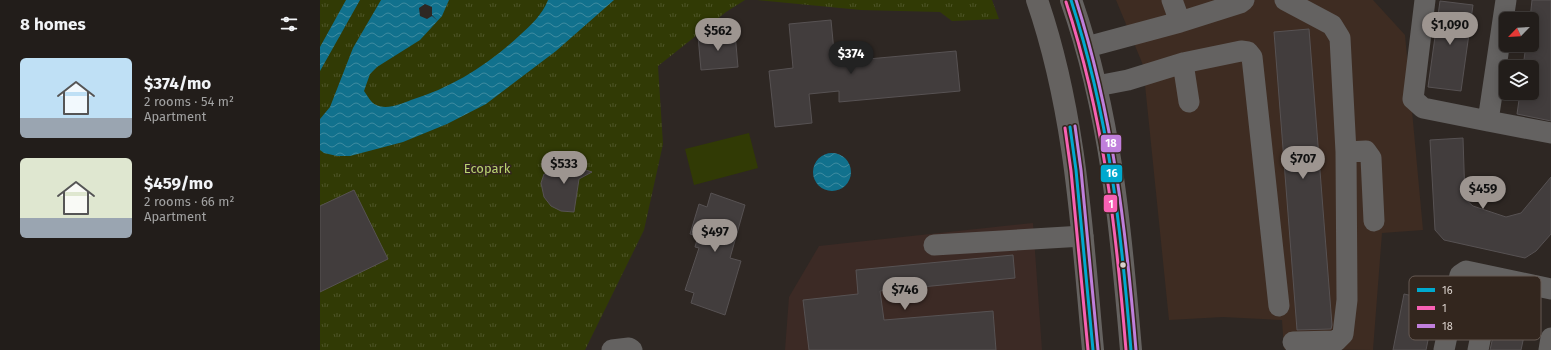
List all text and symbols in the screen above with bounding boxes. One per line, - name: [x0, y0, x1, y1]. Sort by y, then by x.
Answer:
- pin: $1,090: [1417, 12, 1483, 46]
- north arrow: [1499, 12, 1539, 52]
- map controls: [1499, 12, 1539, 100]
- icon: filters: [278, 13, 300, 35]
- text: 8 homes: [20, 14, 86, 35]
- text: $1,090: [1431, 17, 1469, 32]
- pin: $562: [694, 18, 742, 52]
- text: $562: [704, 23, 732, 38]
- pin: $374: [827, 41, 875, 75]
- text: $374: [838, 46, 864, 61]
- button: layers: [1499, 60, 1539, 100]
- text: $374/mo: [144, 73, 211, 94]
- icon: home: [52, 74, 100, 122]
- text: 2 rooms · 54 m²: [144, 94, 234, 109]
- text: Apartment: [144, 109, 206, 124]
- line badge: 18: [1100, 134, 1122, 153]
- text: 18: [1105, 137, 1117, 150]
- pin: $707: [1279, 146, 1327, 180]
- pin: $533: [540, 151, 588, 185]
- text: $707: [1290, 151, 1316, 166]
- text: $533: [550, 156, 578, 171]
- park label: Ecopark: [464, 161, 511, 176]
- line badge: 16: [1100, 164, 1123, 183]
- text: 16: [1106, 167, 1118, 180]
- text: $459/mo: [144, 173, 213, 194]
- icon: home: [52, 174, 100, 222]
- pin: $459: [1459, 176, 1507, 210]
- text: $459: [1469, 181, 1497, 196]
- text: 2 rooms · 66 m²: [144, 194, 235, 209]
- line badge: 1: [1103, 194, 1118, 213]
- text: 1: [1108, 198, 1114, 211]
- text: Apartment: [144, 209, 206, 224]
- pin: $497: [691, 219, 739, 253]
- text: $497: [701, 224, 729, 239]
- unlabelled marker: [1118, 260, 1128, 270]
- legend: [1409, 276, 1541, 340]
- pin: $746: [881, 277, 929, 311]
- text: $746: [891, 282, 919, 297]
- text: 16: [1442, 284, 1453, 297]
- text: 1: [1442, 302, 1447, 315]
- text: 18: [1442, 320, 1453, 333]

